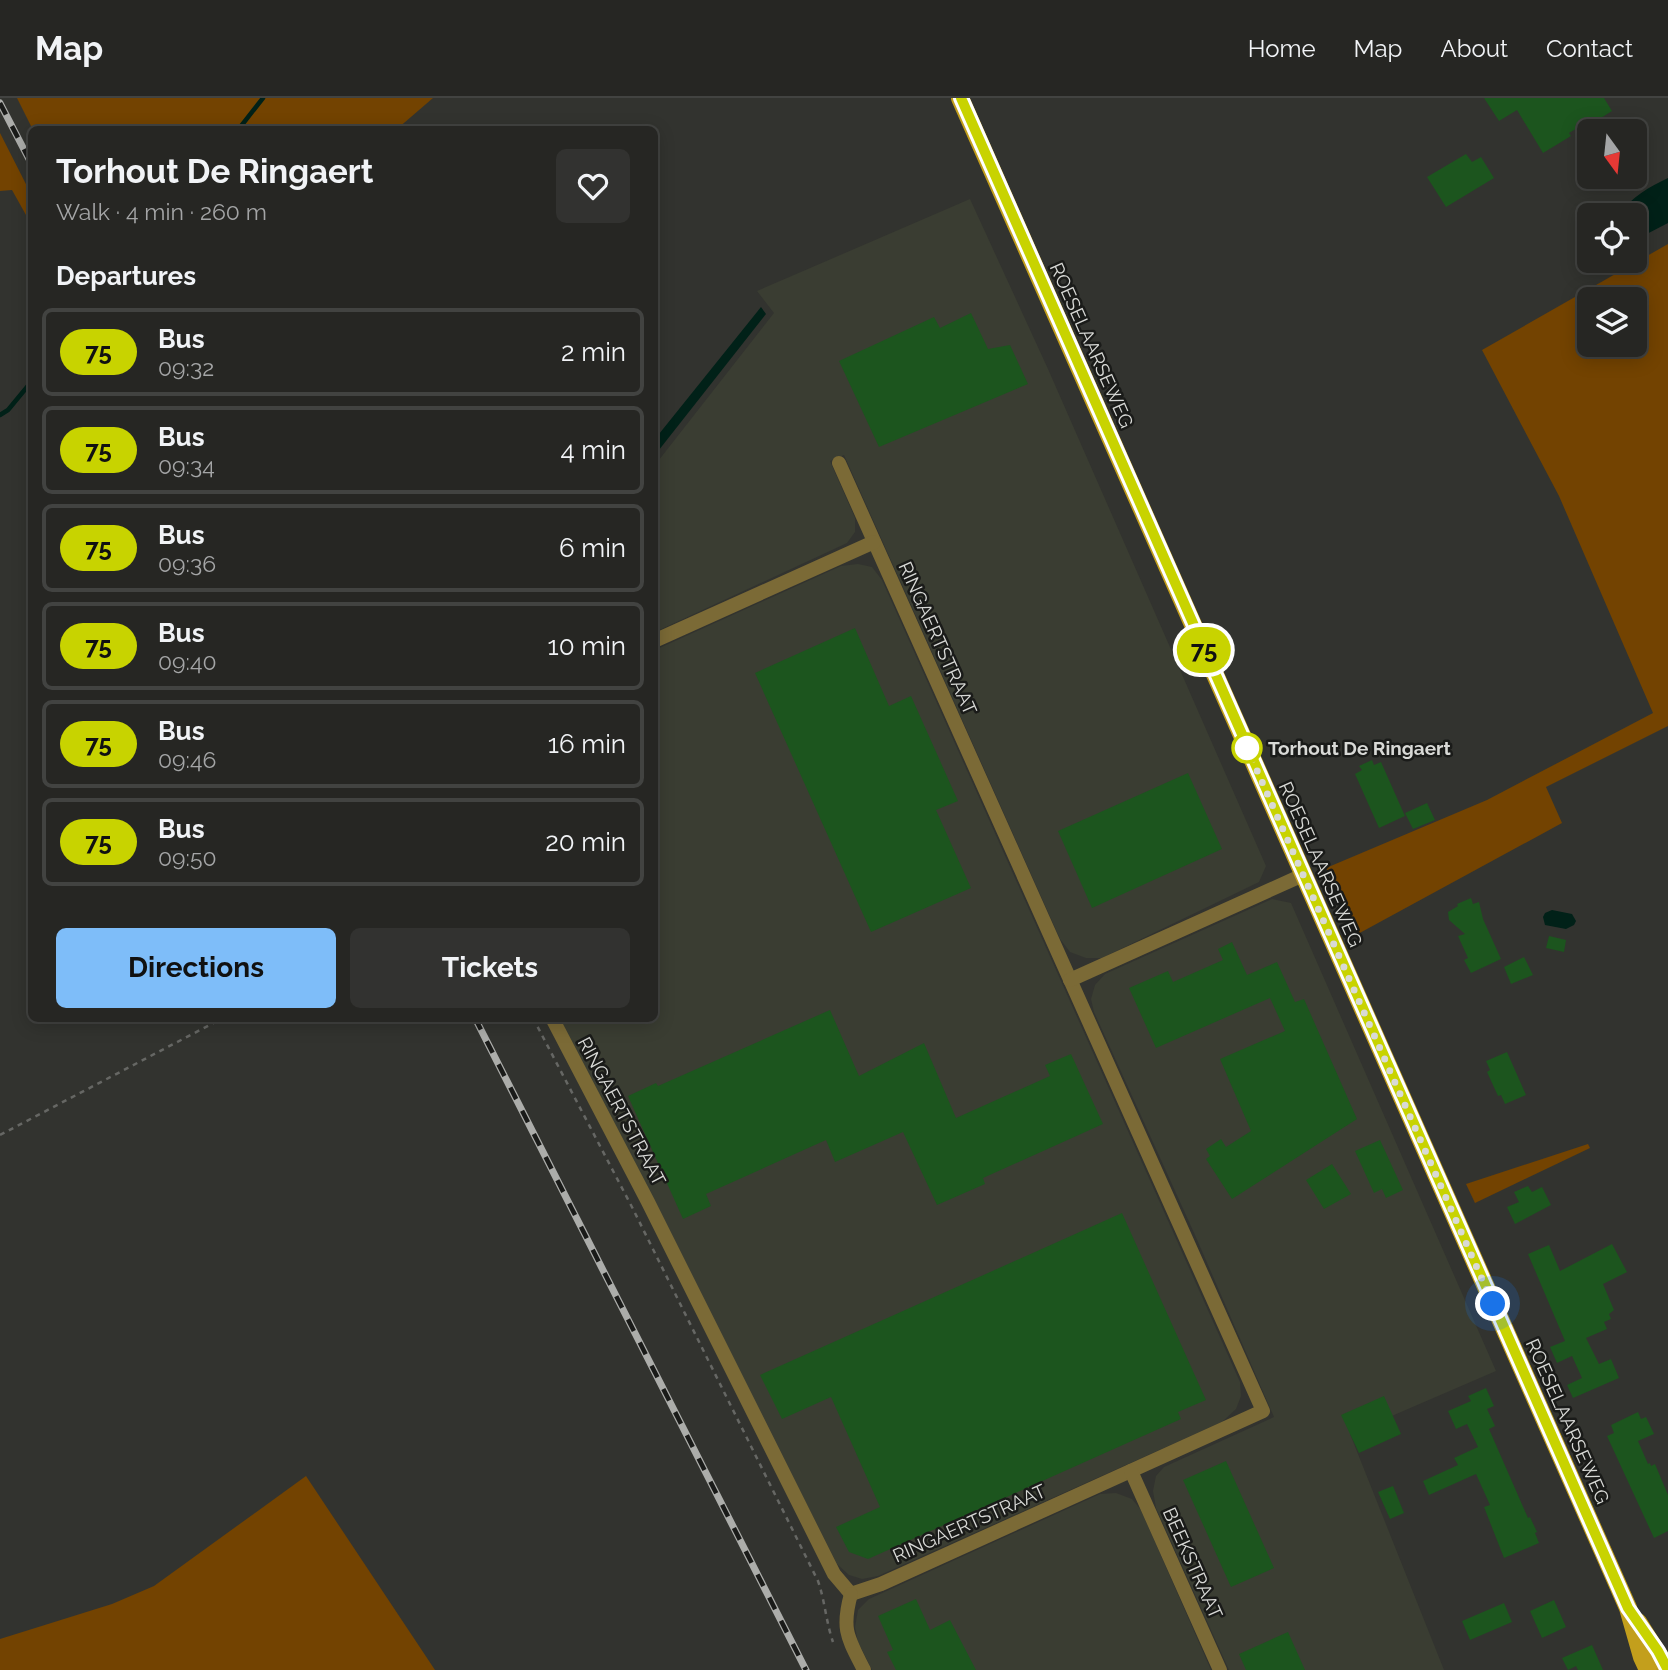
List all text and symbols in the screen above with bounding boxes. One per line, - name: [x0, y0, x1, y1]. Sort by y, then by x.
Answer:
- text: Map: [35, 29, 103, 68]
- text: Home: [1248, 34, 1316, 63]
- text: Map: [1354, 34, 1402, 63]
- text: About: [1440, 34, 1508, 63]
- text: Contact: [1546, 34, 1633, 63]
- north arrow: [1577, 119, 1647, 189]
- map controls: [1577, 119, 1647, 357]
- button: heart: [556, 149, 630, 223]
- text: Torhout De Ringaert: [56, 152, 373, 191]
- text: Walk · 4 min · 260 m: [56, 198, 267, 225]
- button: locate: [1577, 203, 1647, 273]
- street label: ROESELAARSEWEG: [1046, 259, 1138, 431]
- text: Departures: [56, 261, 196, 291]
- button: layers: [1577, 287, 1647, 357]
- text: Bus: [158, 324, 205, 354]
- text: 75: [85, 337, 112, 366]
- text: 2 min: [561, 337, 626, 367]
- text: 09:32: [158, 354, 214, 381]
- text: Bus: [158, 422, 205, 452]
- text: 75: [85, 435, 112, 464]
- text: 4 min: [560, 435, 626, 465]
- text: 09:34: [158, 452, 215, 479]
- text: Bus: [158, 520, 205, 550]
- text: 75: [85, 533, 112, 562]
- text: 6 min: [559, 533, 626, 563]
- text: 09:36: [158, 550, 216, 577]
- street label: RINGAERTSTRAAT: [894, 558, 982, 718]
- text: Bus: [158, 618, 205, 648]
- line badge: 75: [1172, 627, 1236, 673]
- text: 75: [85, 631, 112, 660]
- text: 10 min: [548, 631, 626, 661]
- text: 75: [1191, 635, 1217, 664]
- text: 09:40: [158, 648, 217, 675]
- text: Bus: [158, 716, 205, 746]
- text: 75: [85, 729, 112, 758]
- text: 16 min: [548, 729, 626, 759]
- marker: Torhout De Ringaert: [1232, 733, 1262, 763]
- place label: Torhout De Ringaert: [1268, 737, 1451, 759]
- text: 09:46: [158, 746, 216, 773]
- street label: ROESELAARSEWEG: [1275, 778, 1367, 950]
- text: Bus: [158, 814, 205, 844]
- text: 75: [85, 827, 112, 856]
- text: 20 min: [545, 827, 626, 857]
- text: 09:50: [158, 844, 217, 871]
- button: Directions: [56, 928, 336, 1008]
- button: Tickets: [350, 928, 630, 1008]
- street label: RINGAERTSTRAAT: [574, 1033, 671, 1189]
- your location: [1475, 1286, 1510, 1321]
- street label: ROESELAARSEWEG: [1522, 1335, 1614, 1507]
- street label: RINGAERTSTRAAT: [889, 1479, 1049, 1567]
- street label: BEEKSTRAAT: [1159, 1504, 1228, 1622]

